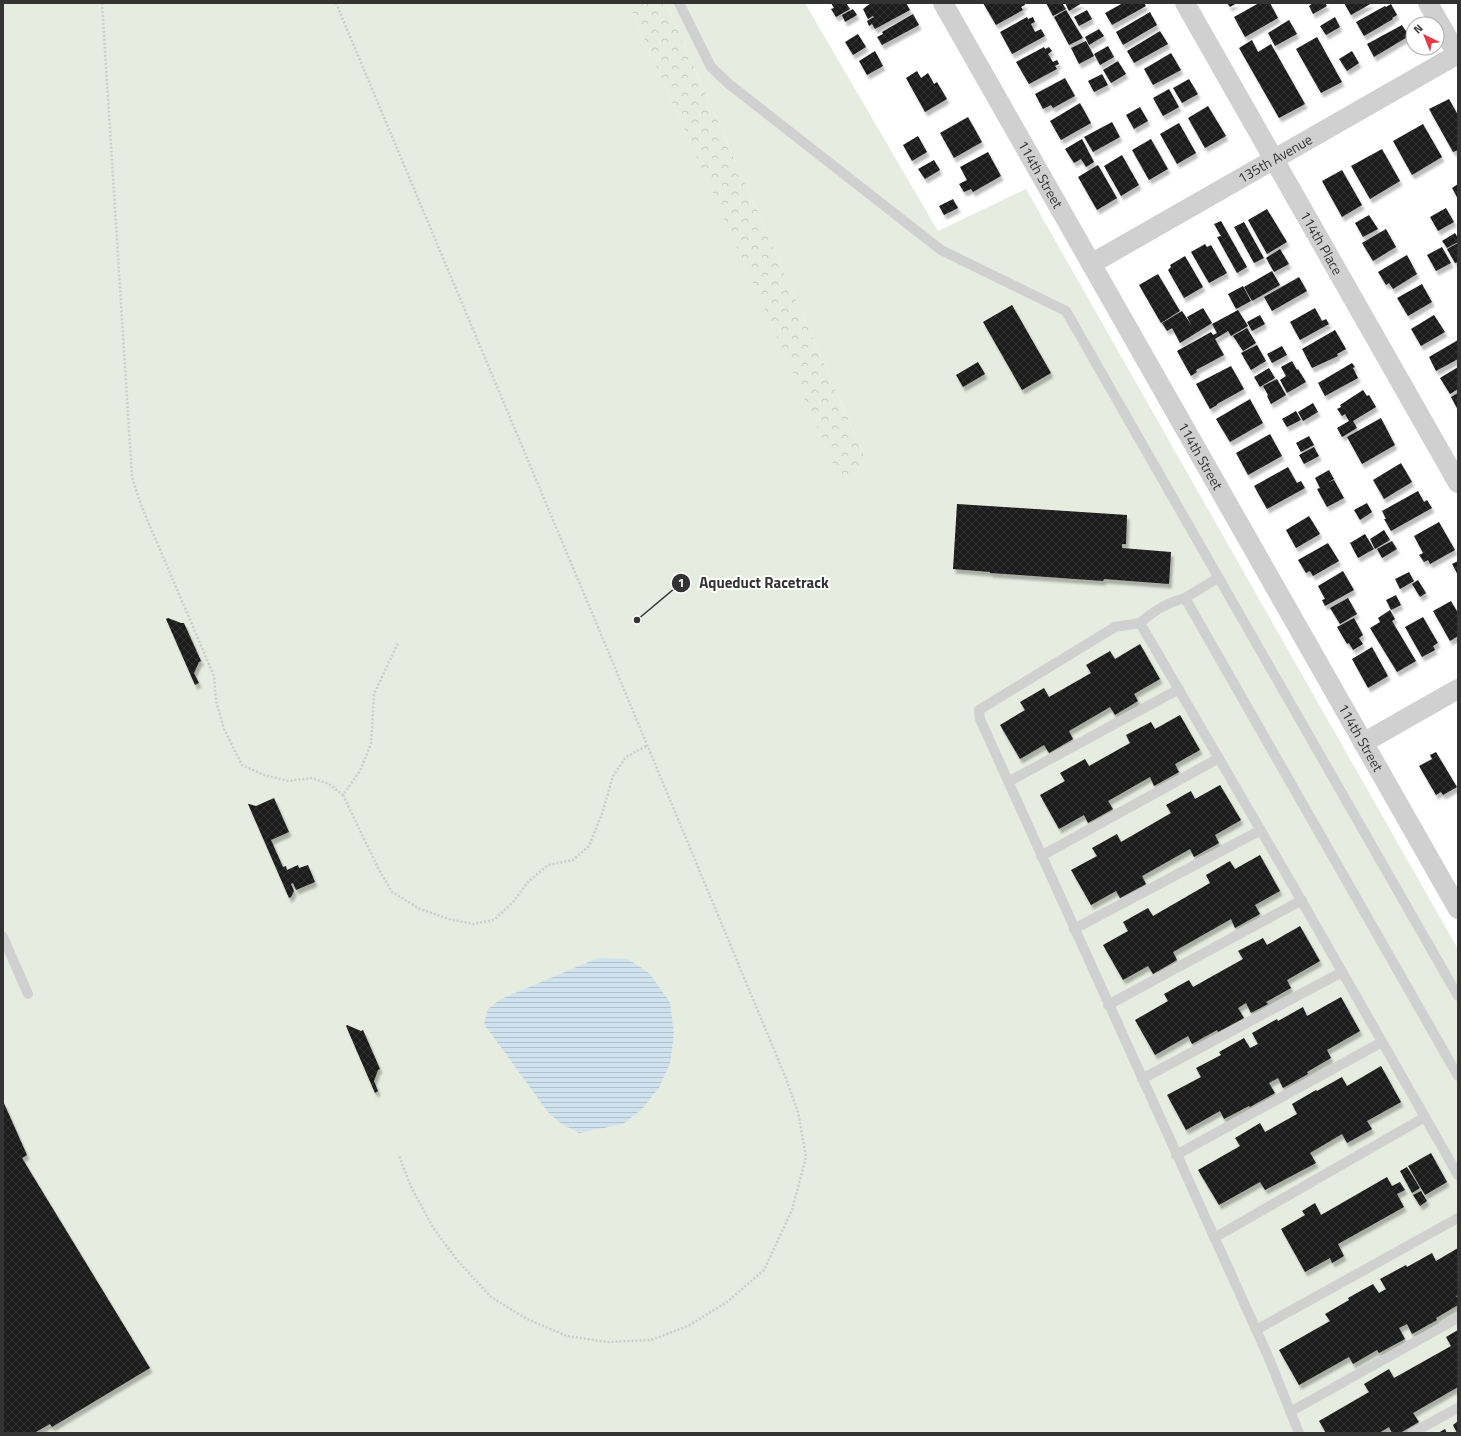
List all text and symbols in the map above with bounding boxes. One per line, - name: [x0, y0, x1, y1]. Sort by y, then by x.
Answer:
- north arrow: [1405, 16, 1445, 56]
- text: N: [1410, 20, 1426, 37]
- street label: 135th Avenue: [1234, 129, 1316, 188]
- street label: 114th Street: [1013, 136, 1069, 212]
- street label: 114th Place: [1295, 207, 1349, 279]
- street label: 114th Street: [1173, 418, 1229, 494]
- callout: Aqueduct Racetrack: [671, 569, 836, 596]
- text: Aqueduct Racetrack: [699, 571, 829, 594]
- text: 1: [678, 573, 684, 592]
- street label: 114th Street: [1333, 699, 1389, 775]

